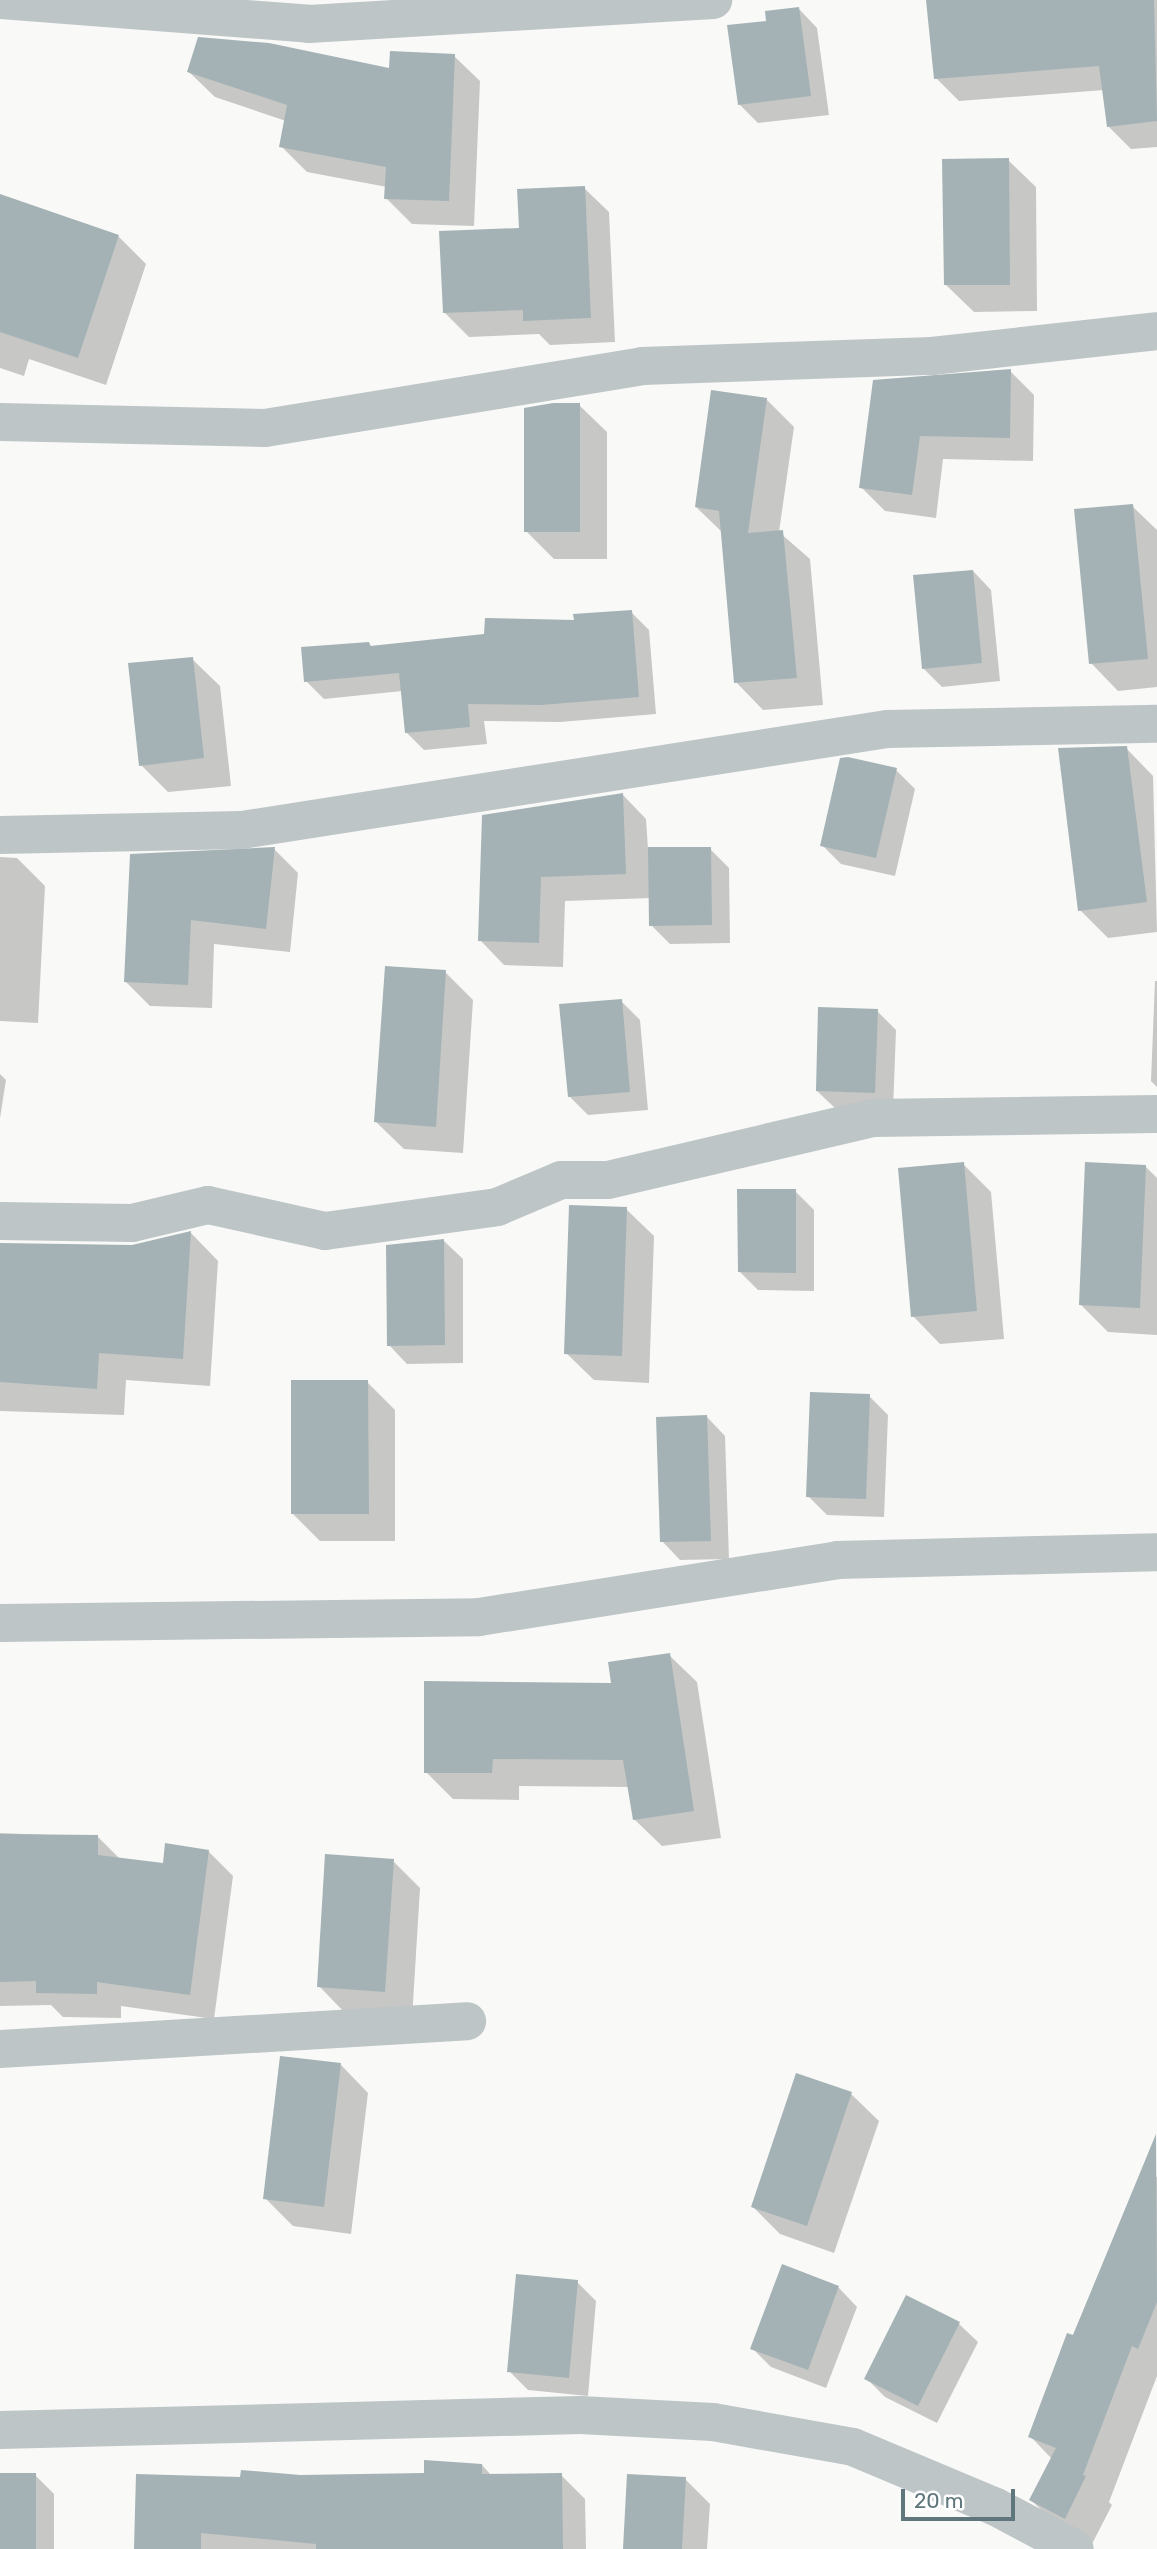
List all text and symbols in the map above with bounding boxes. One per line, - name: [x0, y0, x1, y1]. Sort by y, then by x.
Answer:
- scale bar: [905, 2476, 1019, 2520]
- text: 20 m: [914, 2488, 963, 2513]

